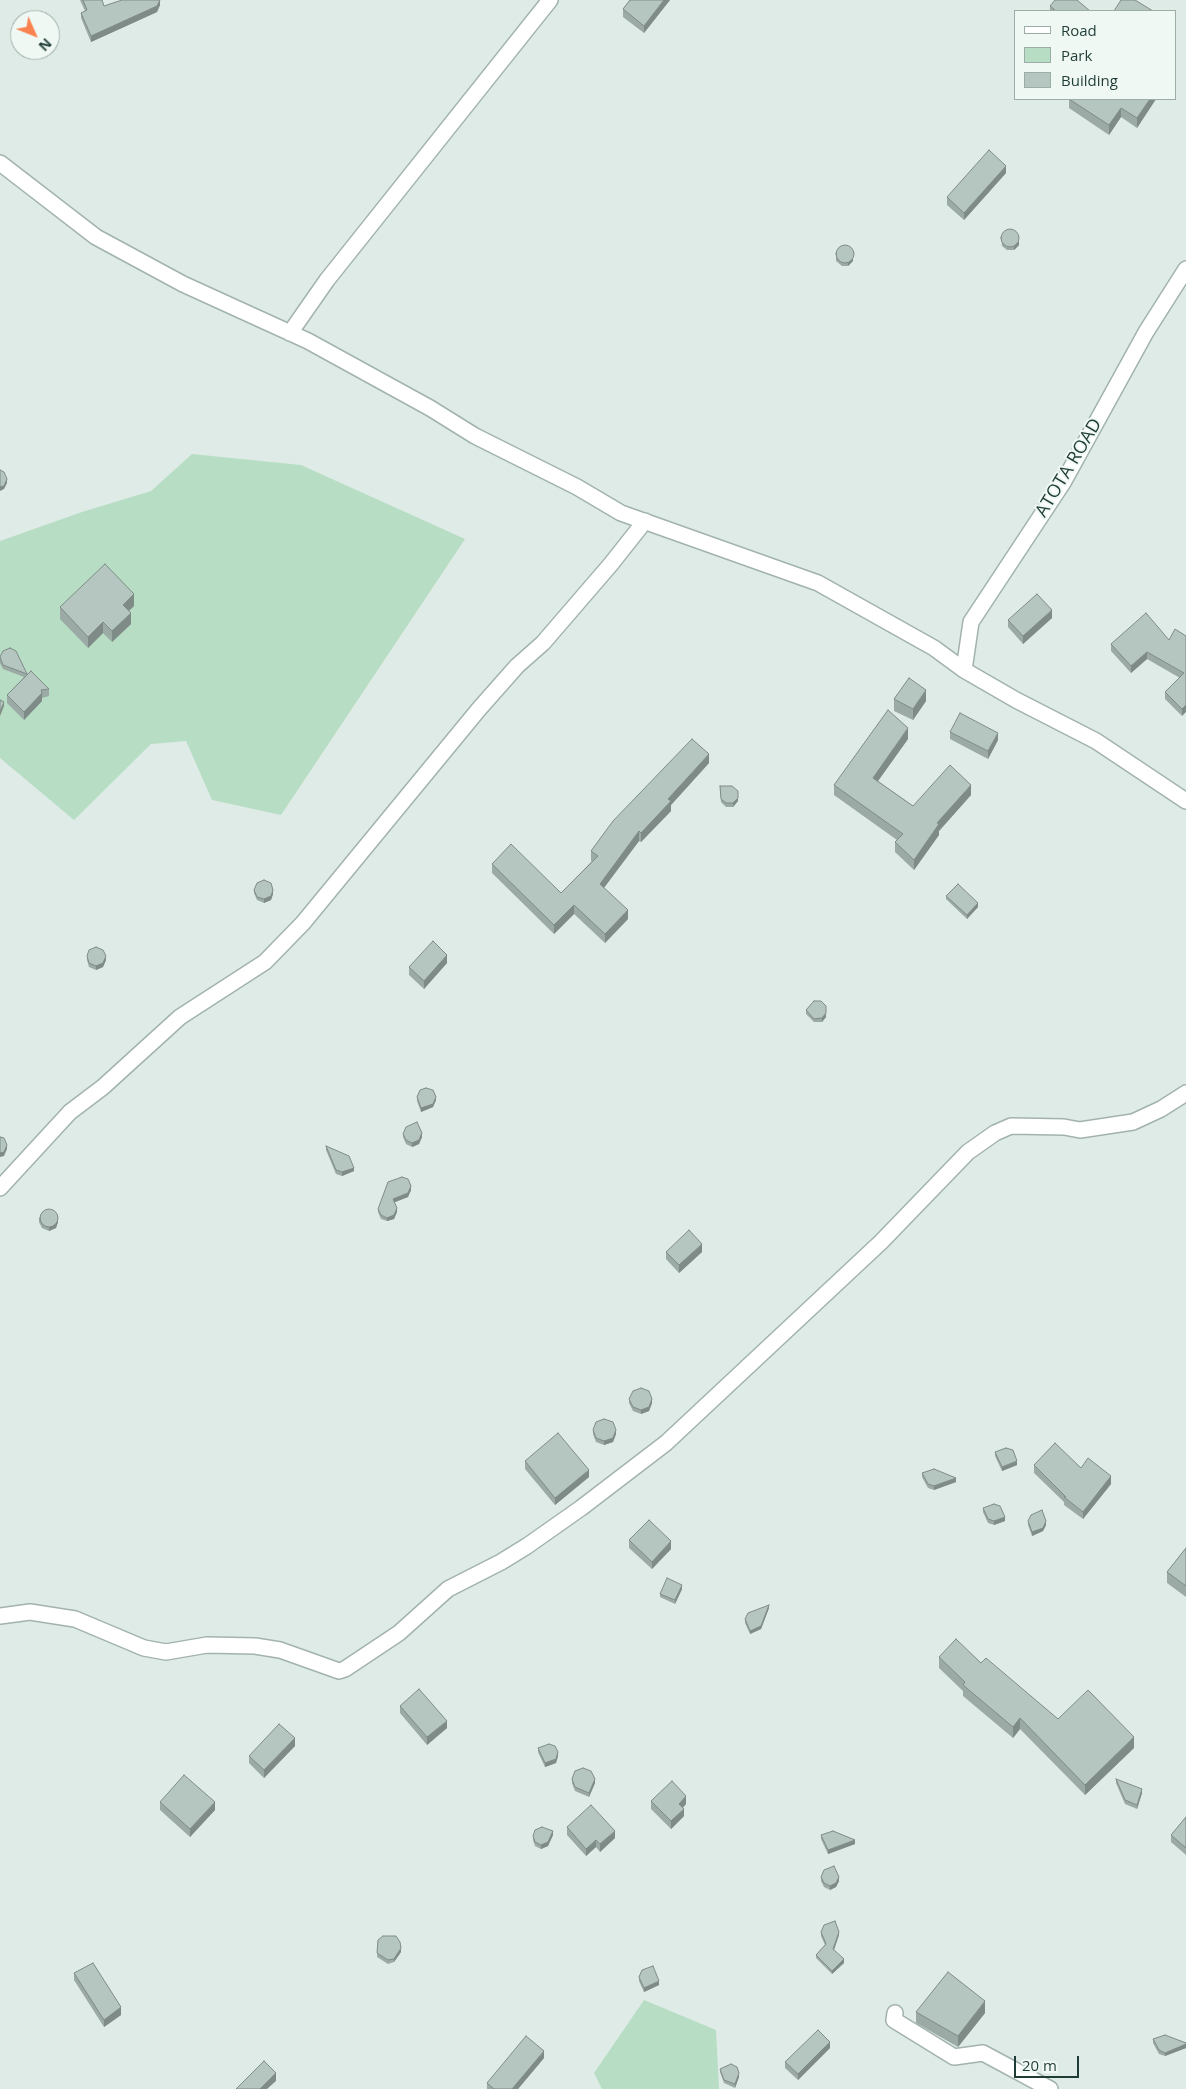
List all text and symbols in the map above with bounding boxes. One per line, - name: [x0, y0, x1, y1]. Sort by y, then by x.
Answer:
- north arrow: [10, 10, 60, 60]
- legend: [1014, 10, 1176, 100]
- text: Road: [1061, 20, 1097, 40]
- text: N: [35, 34, 56, 56]
- text: Park: [1061, 45, 1092, 65]
- text: Building: [1061, 70, 1118, 90]
- street label: ATOTA ROAD: [1031, 415, 1107, 521]
- scale bar: [1016, 2046, 1081, 2078]
- text: 20 m: [1022, 2055, 1057, 2075]

